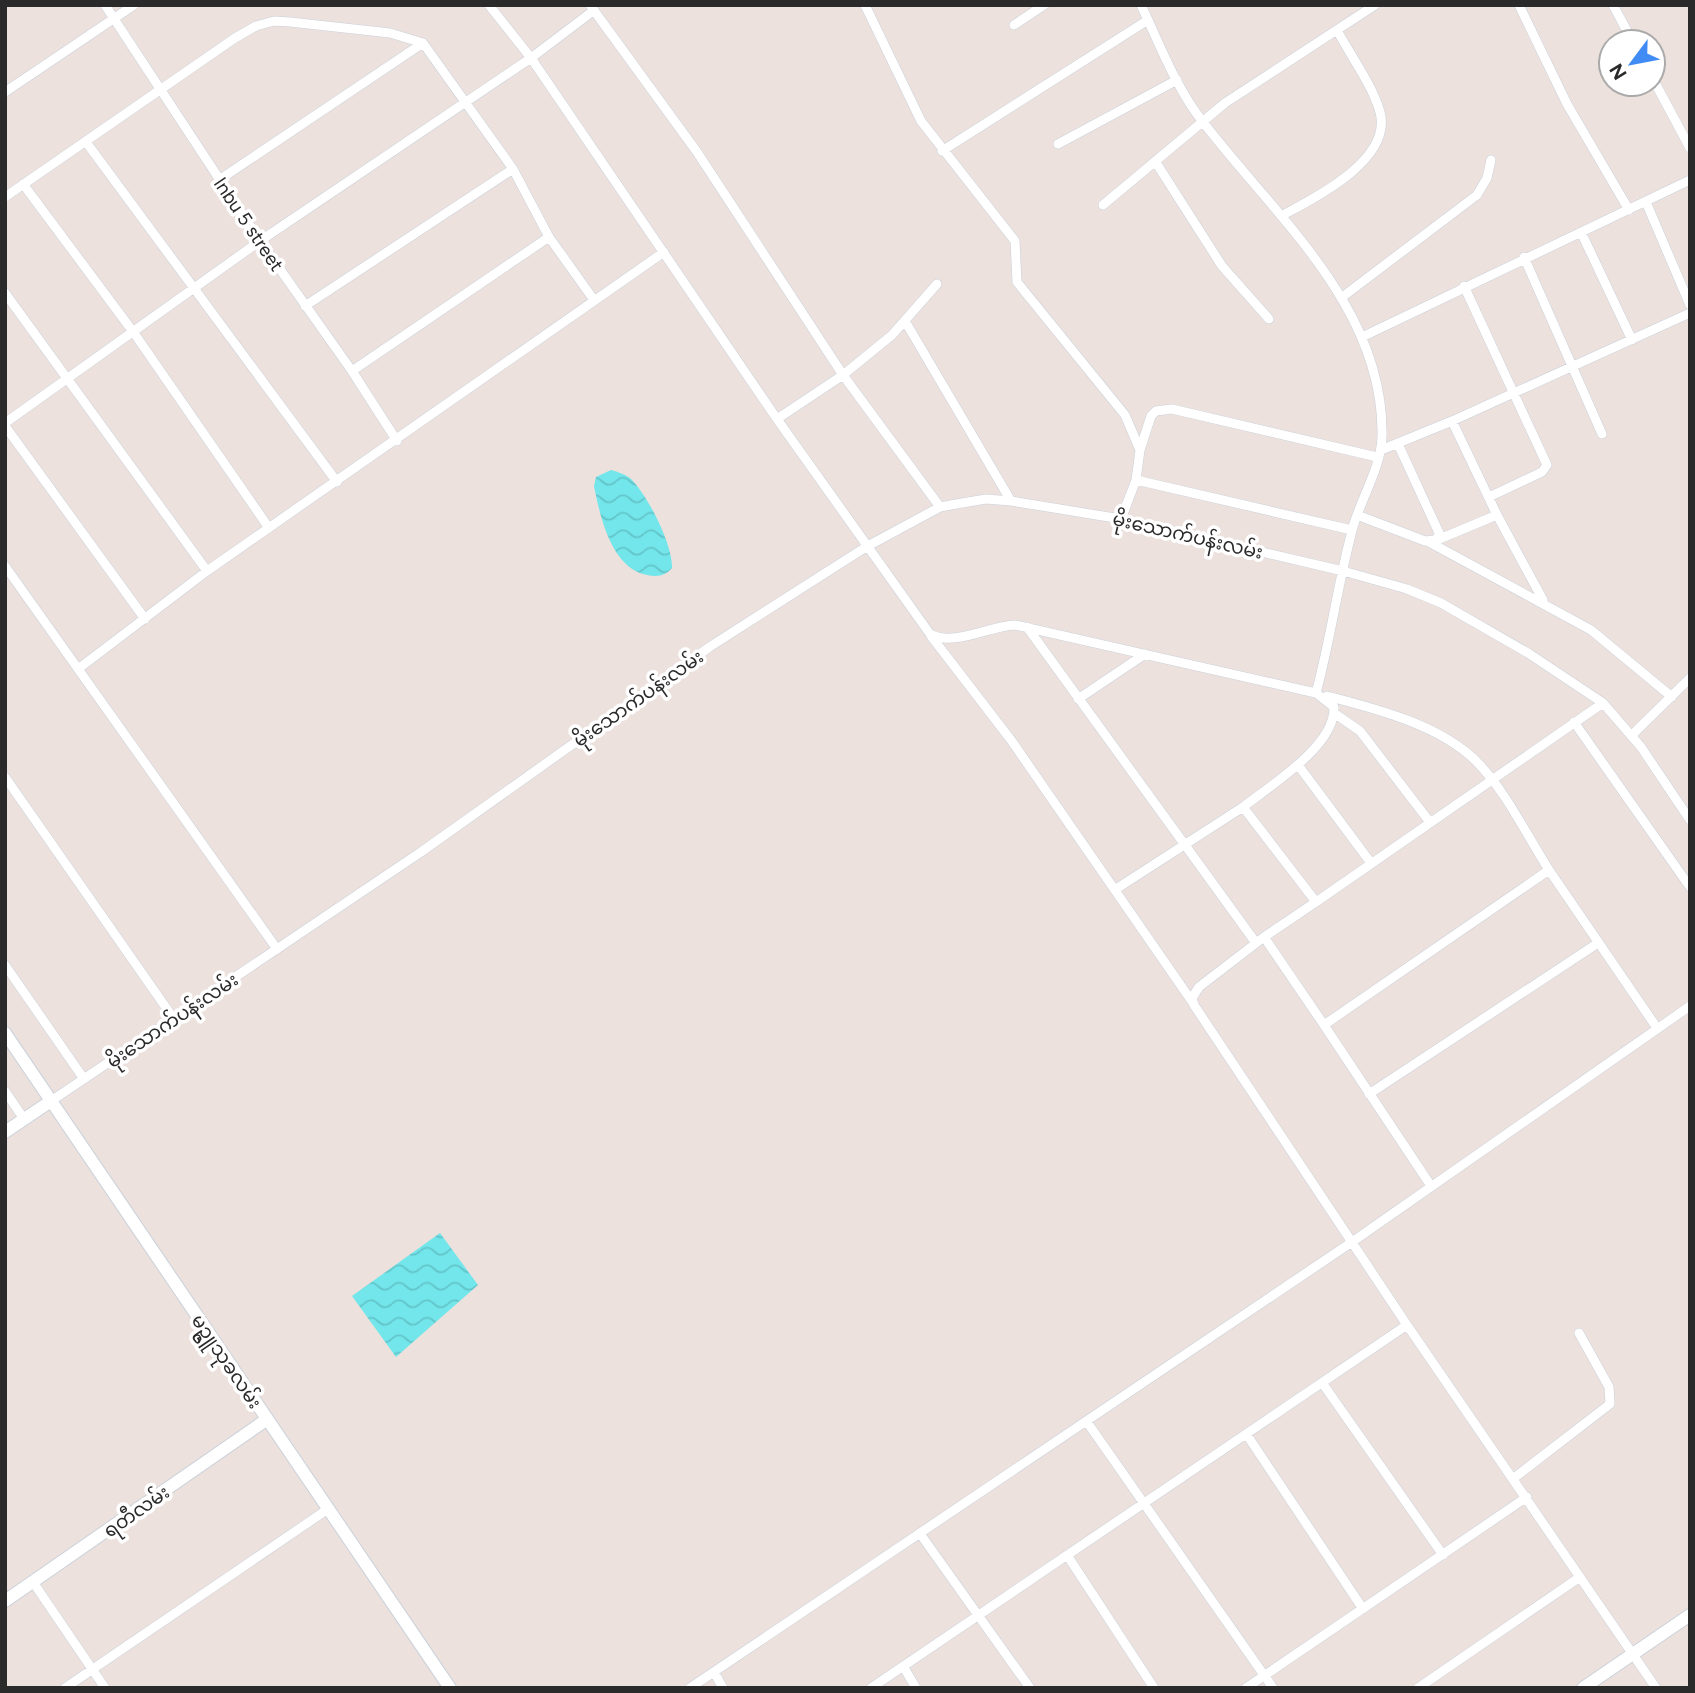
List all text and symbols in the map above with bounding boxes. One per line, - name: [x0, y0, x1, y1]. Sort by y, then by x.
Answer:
- north arrow: [1597, 28, 1667, 98]
- text: N: [1604, 59, 1632, 84]
- street label: Inbu 5 street: [209, 173, 288, 276]
- street label: မိုးသောက်ပန်းလမ်း: [1109, 504, 1266, 569]
- street label: မိုးသောက်ပန်းလမ်း: [567, 642, 711, 756]
- street label: မိုးသောက်ပန်းလမ်း: [100, 965, 245, 1077]
- street label: မဥ္ဇူသုခလမ်း: [182, 1308, 269, 1416]
- street label: ရတီလမ်း: [97, 1478, 176, 1546]

